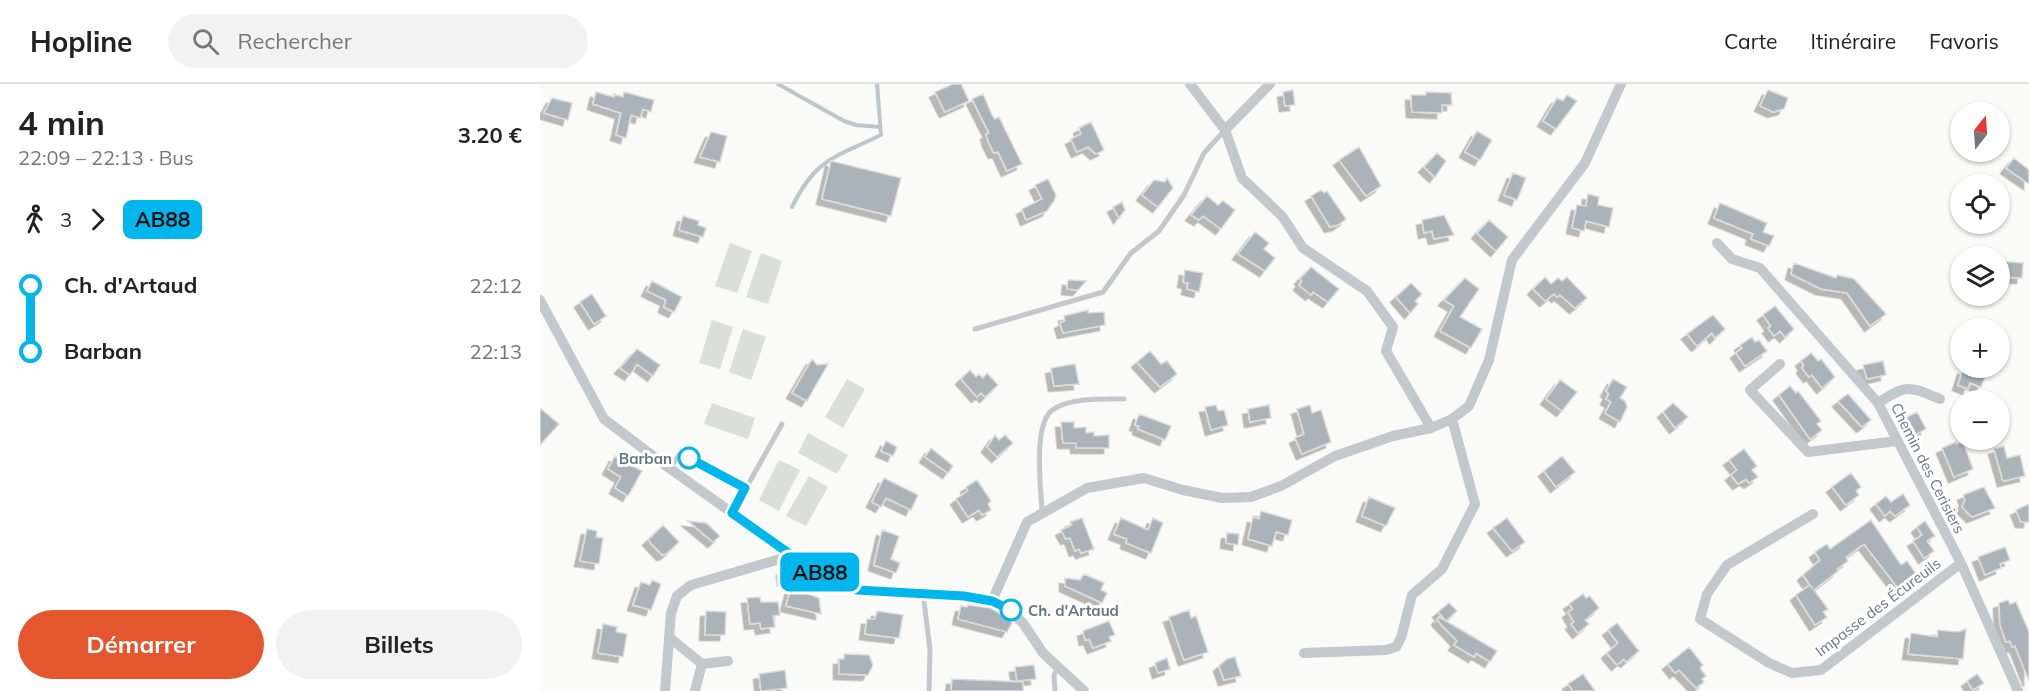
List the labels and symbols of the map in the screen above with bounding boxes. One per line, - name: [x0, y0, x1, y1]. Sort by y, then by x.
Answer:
- north arrow: [1950, 102, 2010, 162]
- street label: Chemin des Cerisiers: [1887, 400, 1969, 536]
- marker: Barban: [678, 447, 700, 469]
- place label: Barban: [619, 449, 672, 468]
- line badge: AB88: [778, 552, 862, 592]
- street label: Impasse des Écureuils: [1812, 554, 1944, 660]
- marker: Ch. d'Artaud: [1000, 599, 1022, 621]
- place label: Ch. d'Artaud: [1028, 601, 1119, 620]

